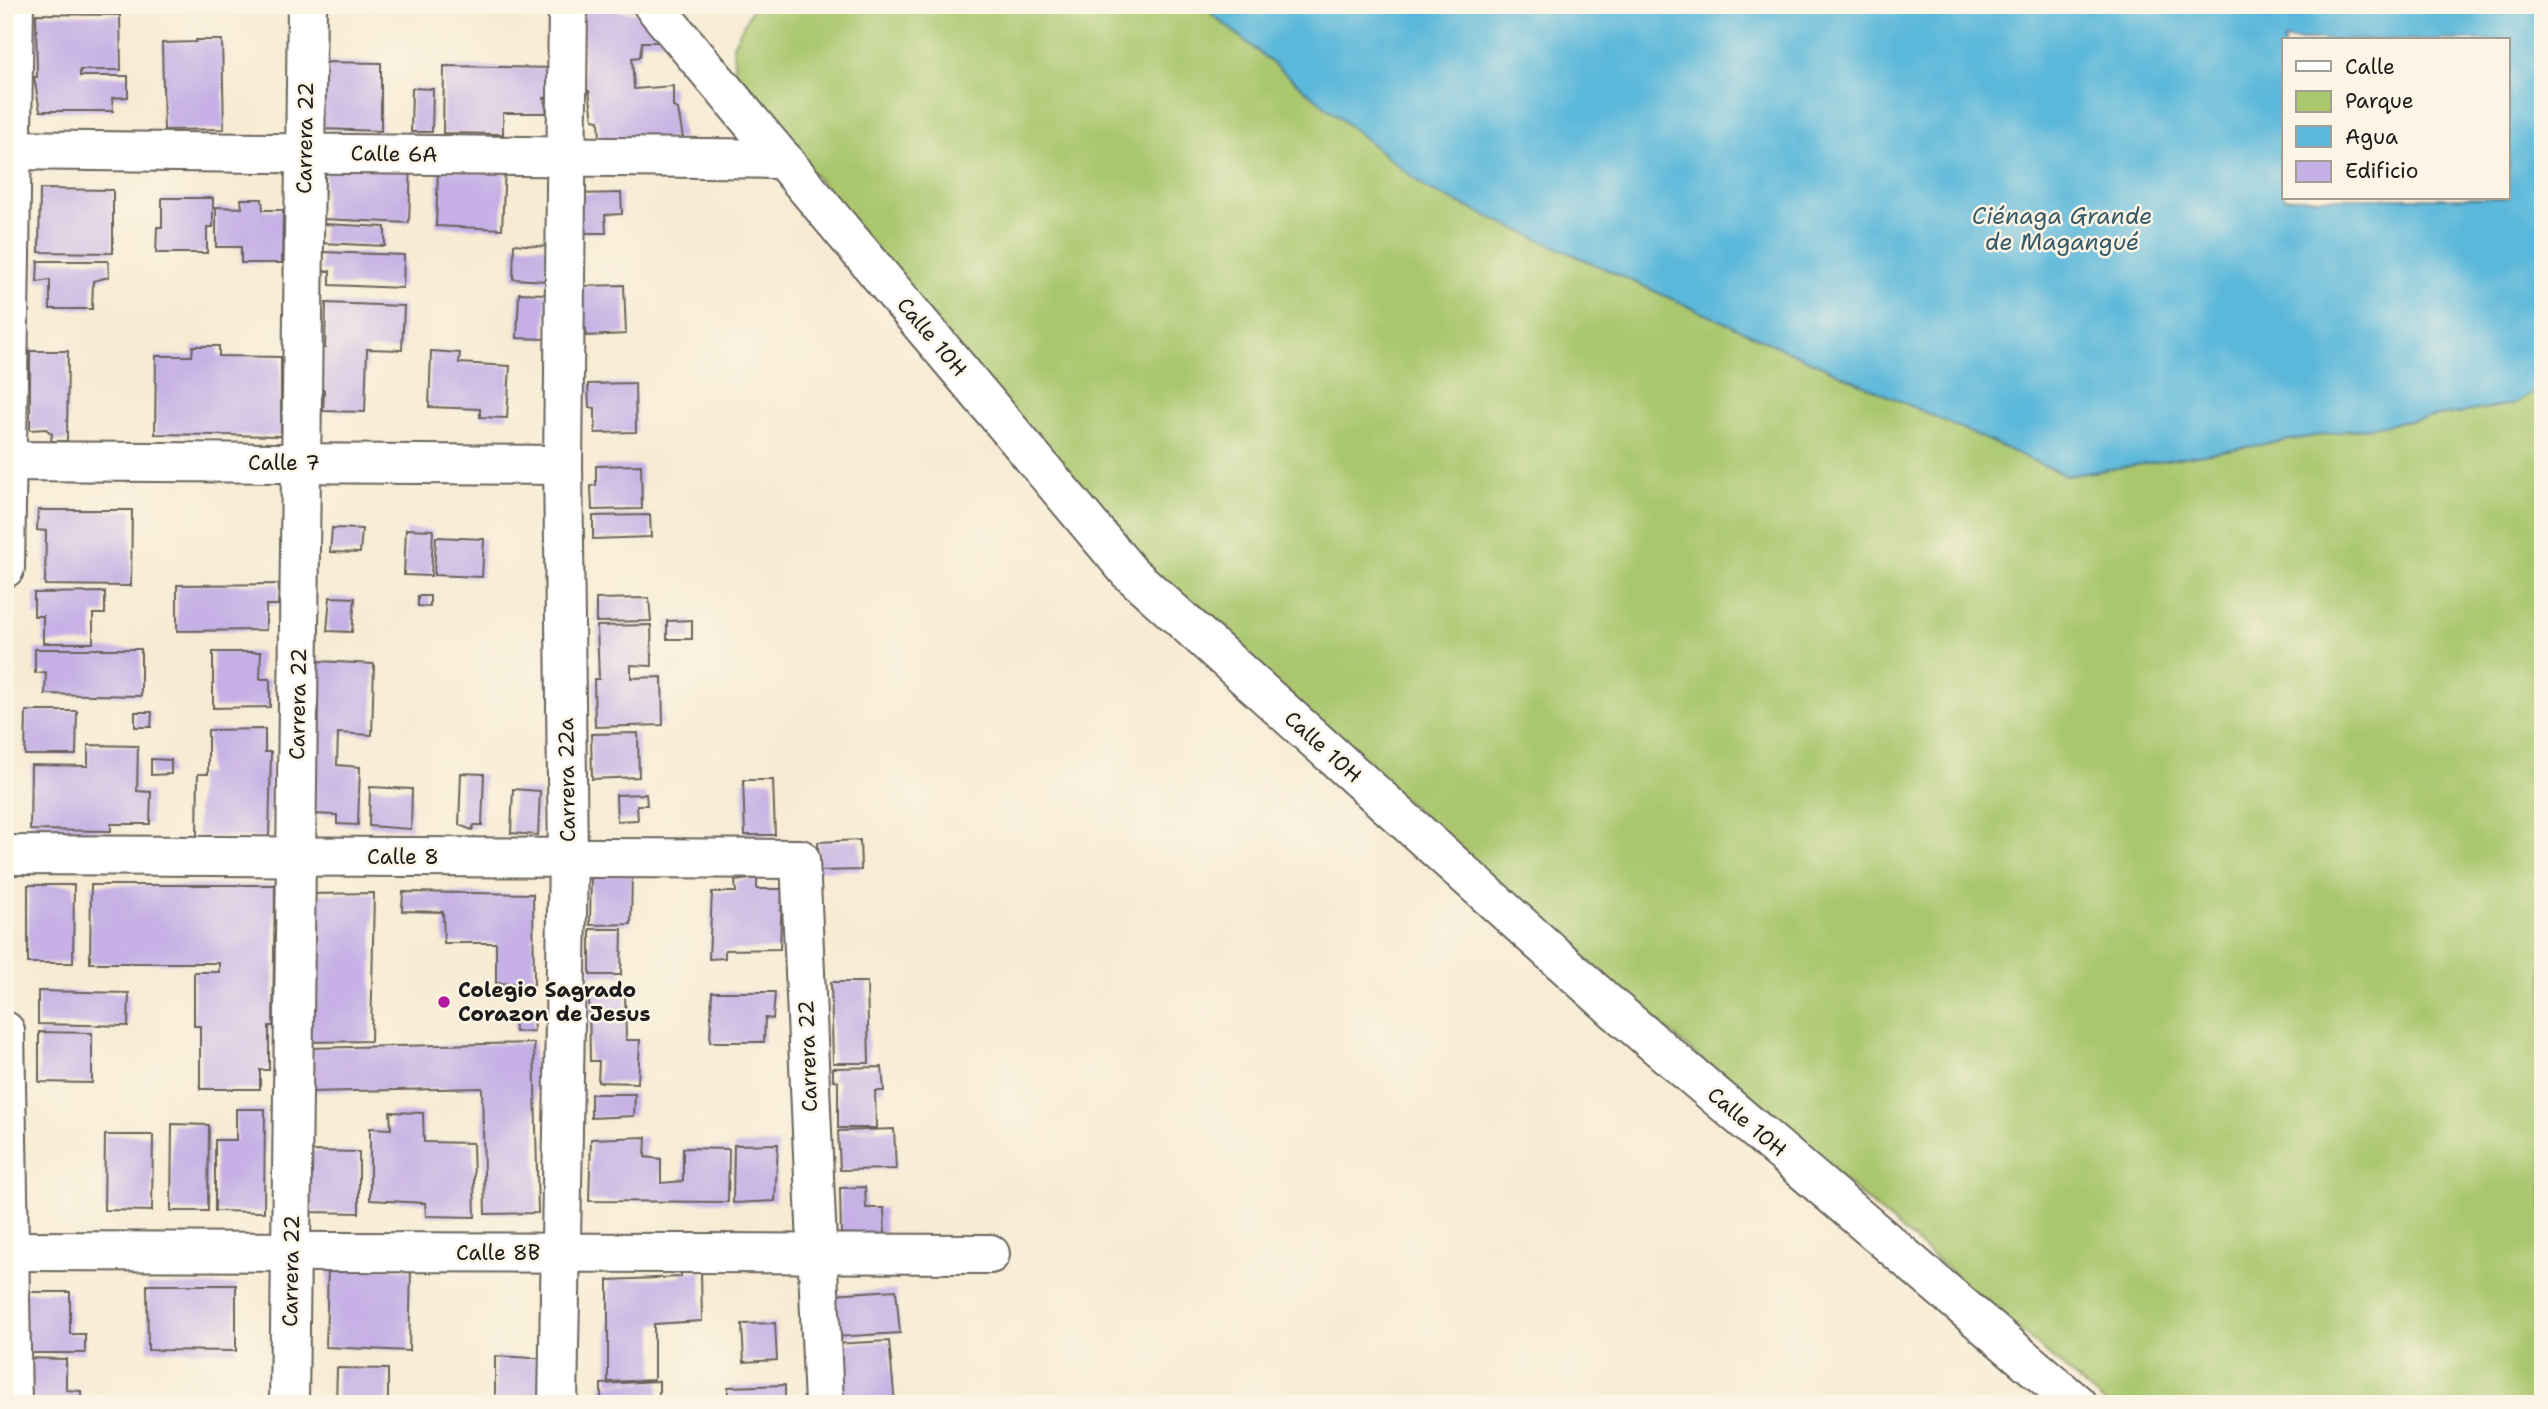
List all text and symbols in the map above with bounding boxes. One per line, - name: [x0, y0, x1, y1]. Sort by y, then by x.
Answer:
- legend: [2282, 38, 2510, 200]
- text: Calle: [2345, 53, 2395, 81]
- street label: Carrera 22: [290, 82, 320, 194]
- text: Parque: [2345, 87, 2414, 115]
- text: Agua: [2345, 123, 2398, 151]
- street label: Calle 6A: [350, 139, 438, 169]
- text: Edificio: [2345, 157, 2418, 185]
- water label: Ciénaga Grande de Magangué: [1972, 201, 2152, 257]
- street label: Calle 10H: [891, 291, 973, 383]
- street label: Calle 7: [248, 449, 320, 477]
- street label: Carrera 22: [283, 648, 313, 760]
- street label: Calle 10H: [1278, 705, 1368, 789]
- street label: Carrera 22a: [552, 718, 582, 842]
- street label: Calle 8: [367, 843, 439, 871]
- place label: Colegio Sagrado Corazon de Jesus: [458, 976, 651, 1028]
- marker: Colegio Sagrado Corazon de Jesus: [436, 994, 452, 1010]
- street label: Carrera 22: [792, 1000, 824, 1112]
- street label: Calle 10H: [1701, 1081, 1793, 1163]
- street label: Carrera 22: [276, 1215, 306, 1327]
- street label: Calle 8B: [456, 1239, 540, 1267]

